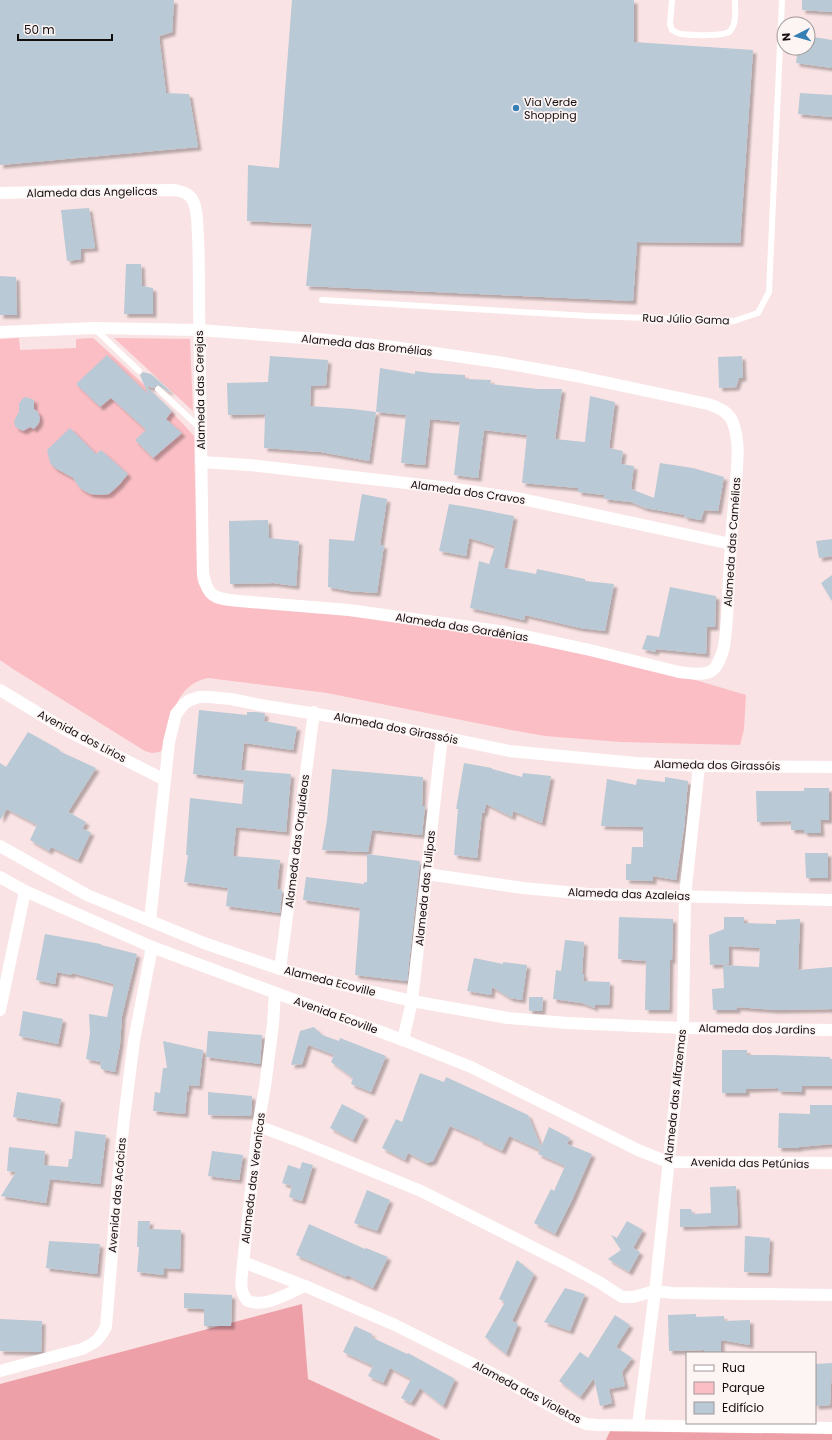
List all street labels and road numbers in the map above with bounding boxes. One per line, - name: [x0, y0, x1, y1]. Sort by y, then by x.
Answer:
- street label: Alameda das Angelicas: [26, 183, 158, 201]
- street label: Rua Júlio Gama: [642, 309, 730, 329]
- street label: Alameda das Cerejas: [191, 330, 209, 450]
- street label: Alameda das Bromélias: [301, 330, 434, 360]
- street label: Alameda dos Cravos: [410, 476, 527, 508]
- street label: Alameda das Camélias: [719, 476, 745, 607]
- street label: Alameda das Gardênias: [394, 609, 530, 645]
- street label: Avenida dos Lírios: [35, 706, 129, 766]
- street label: Alameda dos Girassóis: [332, 708, 460, 748]
- street label: Alameda dos Girassóis: [654, 756, 781, 774]
- street label: Alameda das Orquídeas: [281, 773, 313, 909]
- street label: Alameda das Tulipas: [411, 829, 439, 947]
- street label: Alameda das Azaleias: [568, 884, 691, 904]
- street label: Alameda Ecoville: [282, 962, 378, 1000]
- street label: Avenida Ecoville: [292, 992, 380, 1038]
- street label: Alameda dos Jardins: [698, 1020, 816, 1038]
- street label: Alameda das Alfazemas: [660, 1028, 690, 1164]
- street label: Alameda das Veronicas: [237, 1111, 269, 1245]
- street label: Avenida das Acácias: [104, 1136, 130, 1253]
- street label: Avenida das Petúnias: [691, 1154, 810, 1172]
- street label: Alameda das Violetas: [470, 1357, 584, 1428]

